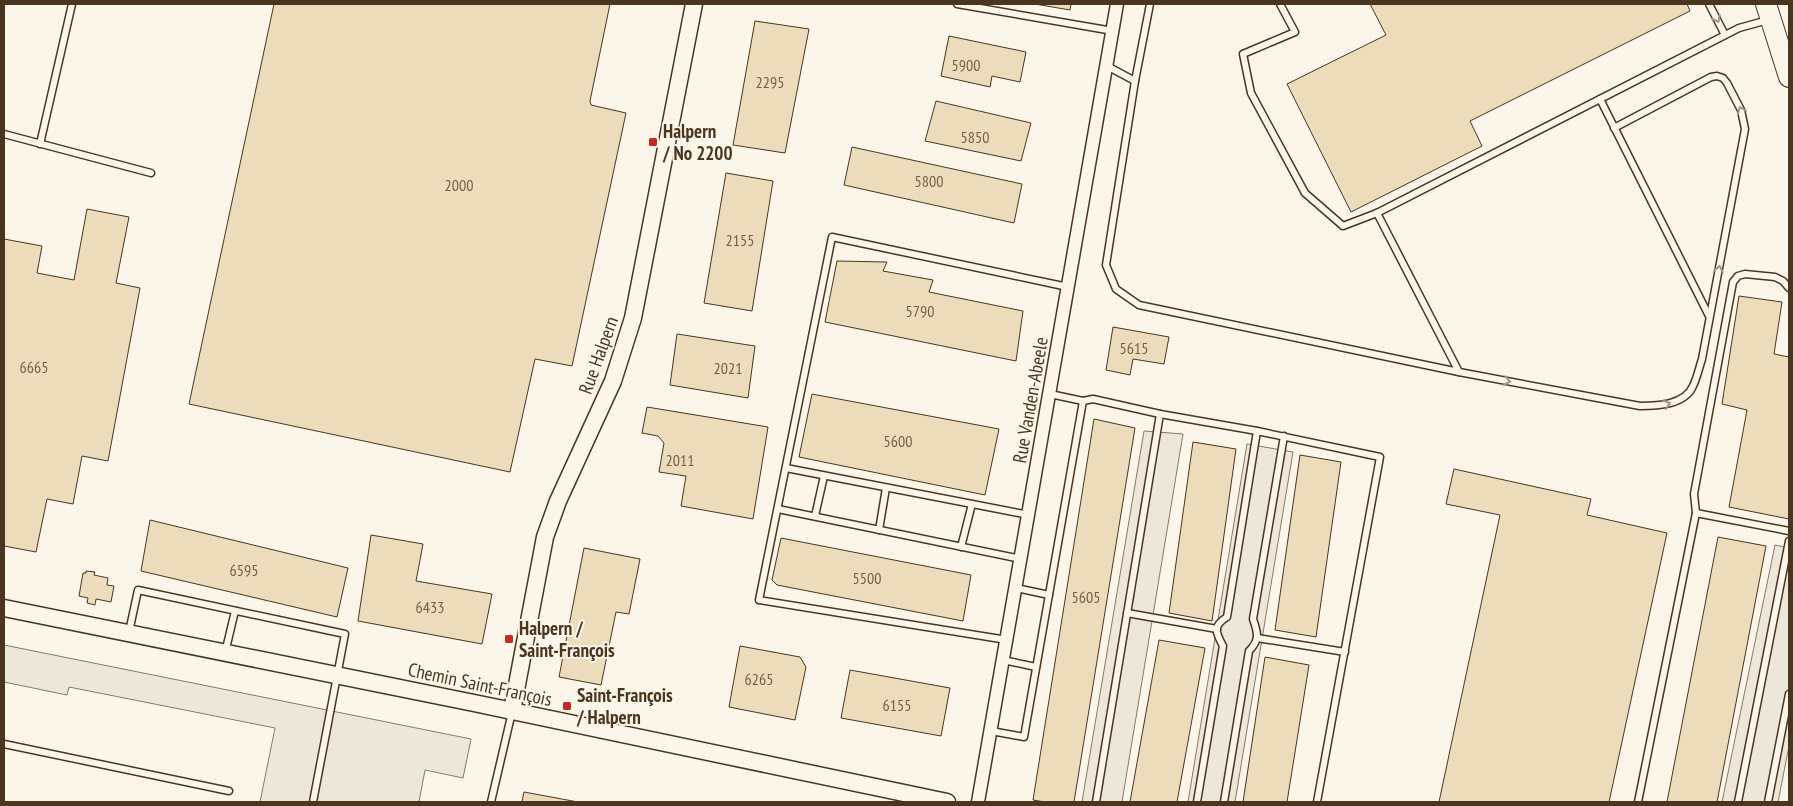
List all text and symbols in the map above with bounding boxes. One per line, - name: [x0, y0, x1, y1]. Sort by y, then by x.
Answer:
- one-way arrow: [1711, 14, 1721, 23]
- house number: 5900: [952, 55, 980, 75]
- house number: 2295: [756, 72, 784, 92]
- one-way arrow: [1736, 106, 1747, 115]
- place label: Halpern / No 2200: [662, 119, 732, 165]
- house number: 5850: [961, 127, 989, 147]
- marker: Halpern / No 2200: [647, 136, 659, 148]
- house number: 5800: [915, 171, 943, 191]
- house number: 2000: [445, 175, 473, 195]
- house number: 2155: [726, 230, 754, 250]
- one-way arrow: [1713, 265, 1724, 274]
- house number: 5790: [906, 301, 934, 321]
- street label: Rue Halpern: [573, 313, 623, 397]
- street label: Rue Vanden-Abeele: [1007, 335, 1053, 465]
- house number: 5615: [1120, 338, 1148, 358]
- house number: 6665: [20, 357, 48, 377]
- house number: 2021: [714, 358, 742, 378]
- one-way arrow: [1503, 376, 1511, 386]
- one-way arrow: [1662, 399, 1670, 409]
- house number: 5600: [884, 431, 912, 451]
- house number: 2011: [666, 450, 694, 470]
- house number: 6595: [230, 560, 258, 580]
- house number: 5500: [853, 568, 881, 588]
- house number: 5605: [1072, 587, 1100, 607]
- house number: 6433: [416, 597, 444, 617]
- place label: Halpern / Saint-François: [519, 616, 615, 662]
- marker: Halpern / Saint-François: [503, 633, 515, 645]
- street label: Chemin Saint-François: [406, 657, 554, 711]
- house number: 6265: [745, 669, 773, 689]
- place label: Saint-François / Halpern: [576, 683, 673, 729]
- house number: 6155: [883, 695, 911, 715]
- marker: Saint-François / Halpern: [561, 700, 573, 712]

